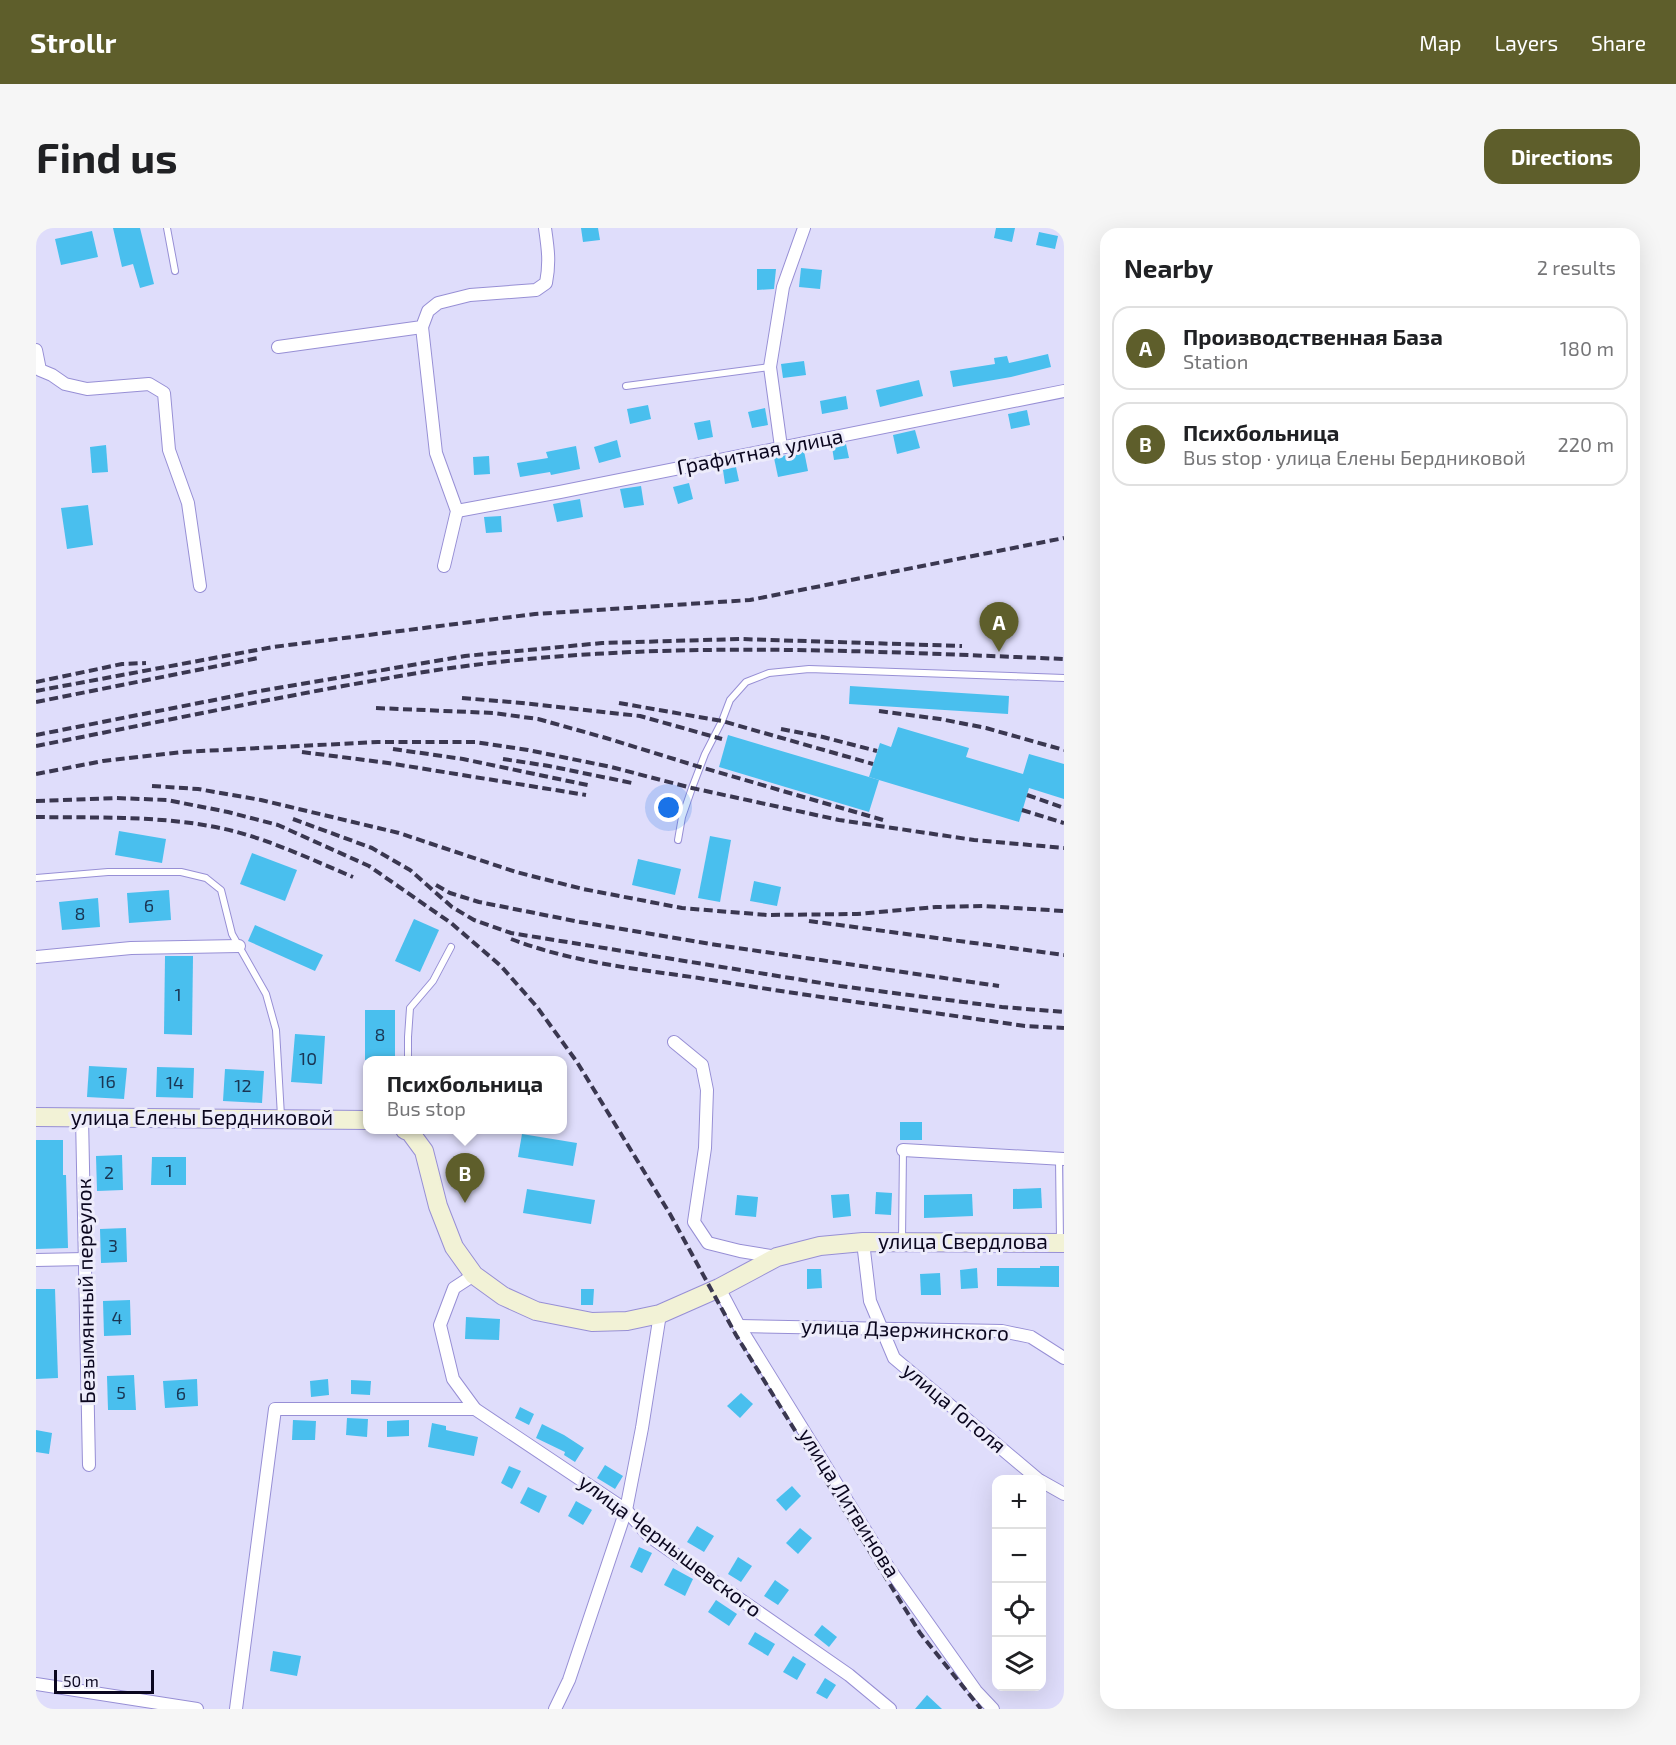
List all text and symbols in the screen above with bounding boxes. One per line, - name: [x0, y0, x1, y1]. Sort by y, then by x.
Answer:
- text: Strollr: [30, 25, 116, 59]
- text: Map: [1419, 30, 1461, 55]
- text: Layers: [1494, 30, 1558, 55]
- text: Share: [1591, 30, 1646, 55]
- button: Directions: [1484, 129, 1640, 184]
- text: Find us: [36, 131, 178, 181]
- text: Nearby: [1124, 252, 1213, 283]
- text: 2 results: [1537, 255, 1616, 279]
- text: Производственная База: [1183, 323, 1443, 349]
- text: A: [1139, 336, 1152, 360]
- text: 180 m: [1560, 336, 1614, 360]
- text: Station: [1183, 349, 1248, 373]
- text: Психбольница: [1183, 419, 1339, 445]
- street label: Графитная улица: [674, 422, 845, 480]
- text: B: [1139, 432, 1152, 456]
- text: 220 m: [1557, 432, 1614, 456]
- text: Bus stop · улица Елены Бердниковой: [1183, 445, 1526, 469]
- pin: A: [980, 602, 1018, 652]
- your location: [654, 793, 683, 822]
- house number: 6: [144, 894, 154, 916]
- house number: 8: [75, 902, 85, 924]
- house number: 1: [174, 983, 182, 1005]
- house number: 8: [375, 1023, 385, 1045]
- house number: 10: [299, 1047, 317, 1069]
- popup: [363, 1056, 567, 1134]
- house number: 16: [98, 1070, 116, 1092]
- text: Психбольница: [387, 1070, 543, 1096]
- house number: 14: [166, 1071, 184, 1093]
- house number: 12: [234, 1074, 252, 1096]
- text: Bus stop: [387, 1096, 466, 1120]
- street label: улица Елены Бердниковой: [71, 1104, 333, 1130]
- pin: B: [446, 1154, 484, 1203]
- house number: 1: [165, 1159, 173, 1181]
- house number: 2: [104, 1161, 114, 1183]
- street label: Безымянный переулок: [70, 1178, 100, 1404]
- street label: улица Свердлова: [878, 1228, 1048, 1254]
- house number: 3: [108, 1234, 118, 1256]
- house number: 4: [111, 1306, 123, 1328]
- street label: улица Дзержинского: [801, 1312, 1009, 1346]
- street label: улица Гоголя: [897, 1356, 1012, 1458]
- house number: 5: [116, 1381, 126, 1403]
- house number: 6: [176, 1382, 186, 1404]
- street label: улица Литвинова: [794, 1423, 906, 1582]
- street label: улица Чернышевского: [574, 1468, 767, 1622]
- map controls: [992, 1475, 1046, 1691]
- button: +: [992, 1475, 1046, 1529]
- button: −: [992, 1529, 1046, 1583]
- button: locate: [992, 1583, 1046, 1637]
- button: layers: [992, 1637, 1046, 1691]
- scale bar: [54, 1667, 154, 1694]
- text: 50 m: [63, 1671, 99, 1690]

